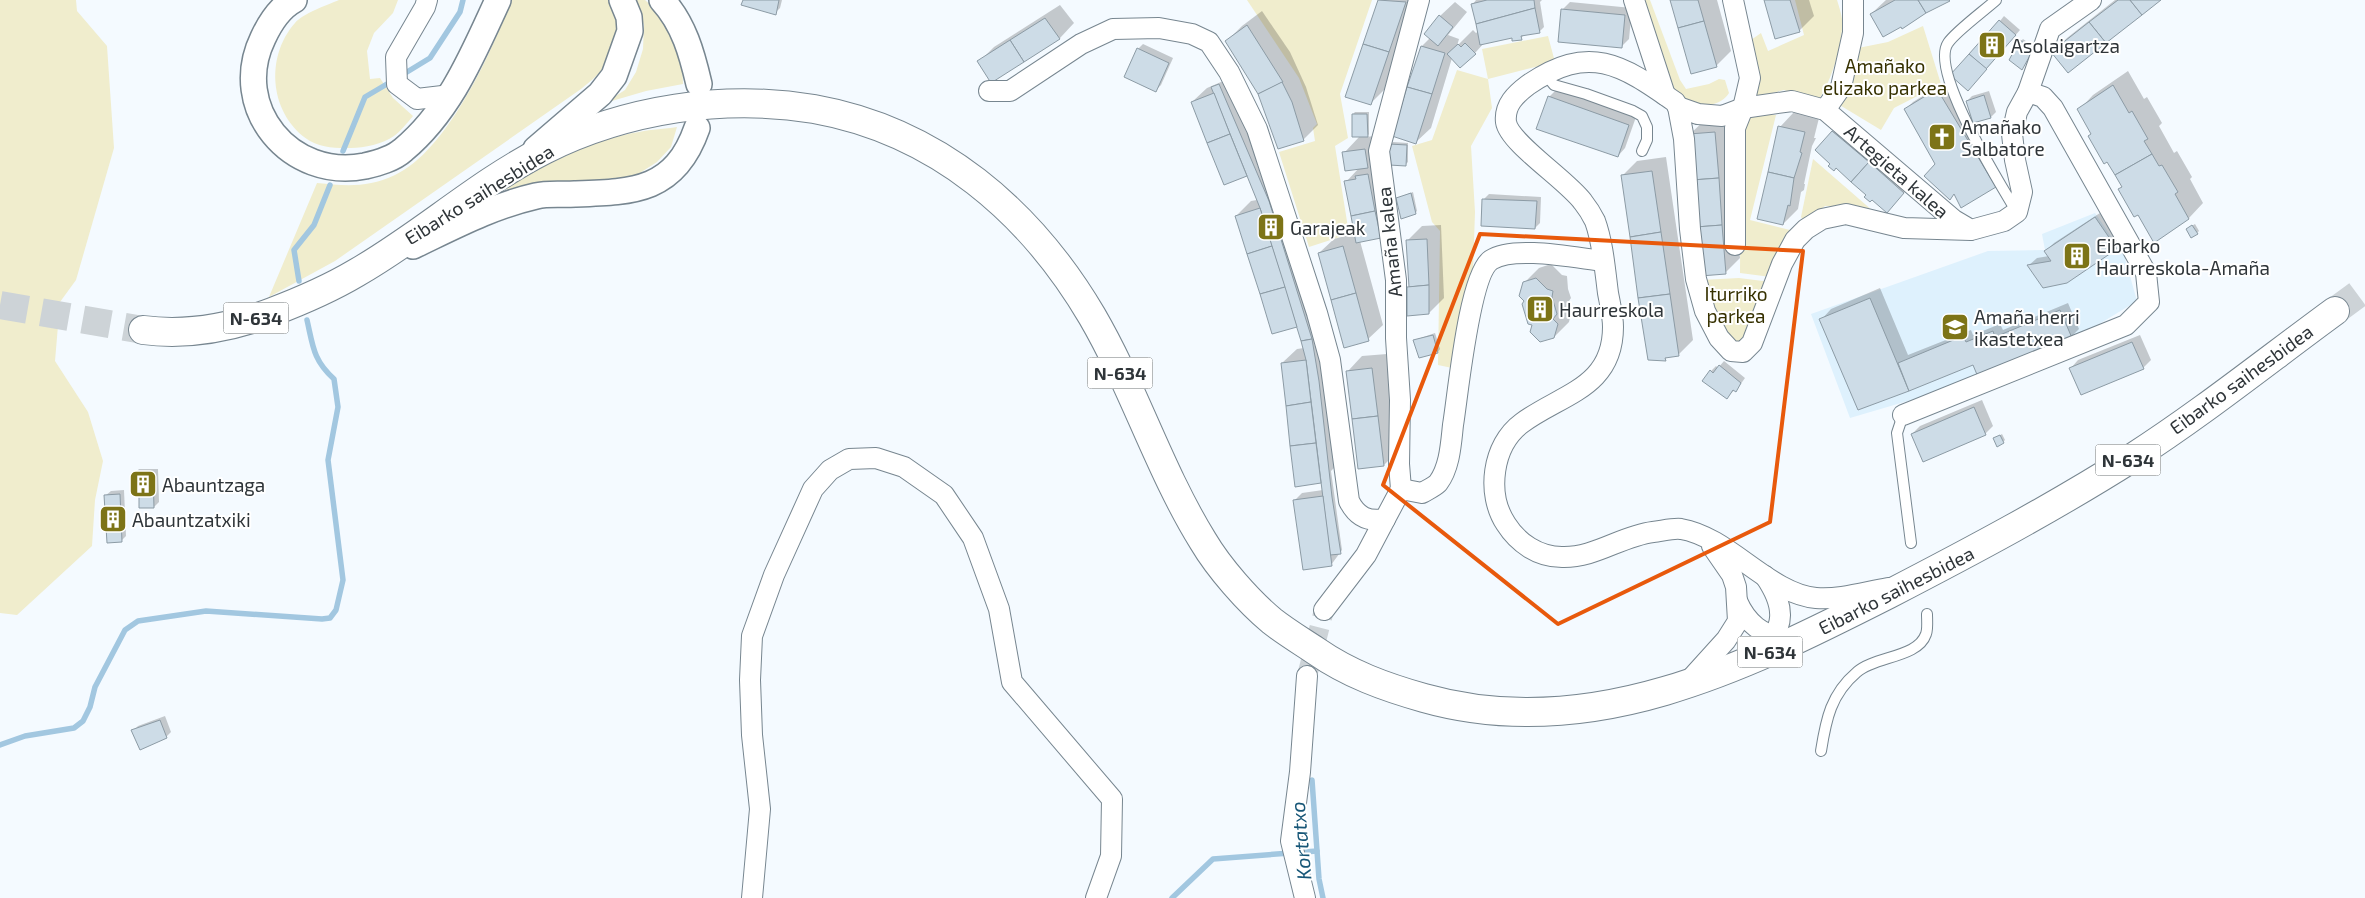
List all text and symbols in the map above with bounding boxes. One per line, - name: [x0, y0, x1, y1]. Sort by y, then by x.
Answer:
- building icon: Asolaigartza: [1977, 30, 2007, 60]
- place label: Asolaigartza: [2011, 34, 2120, 57]
- park label: Amañako elizako parkea: [1823, 54, 1947, 99]
- place label: Amañako Salbatore: [1961, 115, 2045, 160]
- street label: Artegieta kalea: [1840, 119, 1954, 223]
- church icon: Amañako Salbatore: [1927, 122, 1957, 152]
- street label: Eibarko saihesbidea: [400, 139, 558, 249]
- street label: Amaña kalea: [1372, 186, 1406, 298]
- building icon: Garajeak: [1256, 212, 1286, 242]
- place label: Garajeak: [1290, 216, 1366, 239]
- place label: Eibarko Haurreskola-Amaña: [2096, 234, 2270, 279]
- building icon: Eibarko Haurreskola-Amaña: [2062, 241, 2092, 271]
- park label: Iturriko parkea: [1704, 282, 1768, 327]
- building icon: Haurreskola: [1525, 294, 1555, 324]
- place label: Haurreskola: [1559, 298, 1664, 321]
- road number: N-634: [224, 302, 288, 334]
- place label: Amaña herri ikastetxea: [1974, 305, 2080, 350]
- school or university icon: Amaña herri ikastetxea: [1940, 312, 1970, 342]
- street label: Eibarko saihesbidea: [2165, 319, 2317, 439]
- road number: N-634: [1088, 358, 1152, 388]
- road number: N-634: [2096, 444, 2160, 476]
- building icon: Abauntzaga: [128, 469, 158, 499]
- place label: Abauntzaga: [162, 473, 265, 496]
- building icon: Abauntzatxiki: [98, 504, 128, 534]
- place label: Abauntzatxiki: [132, 508, 251, 531]
- street label: Eibarko saihesbidea: [1814, 541, 1978, 639]
- road number: N-634: [1738, 636, 1802, 668]
- water label: Kortatxo: [1285, 801, 1315, 881]

